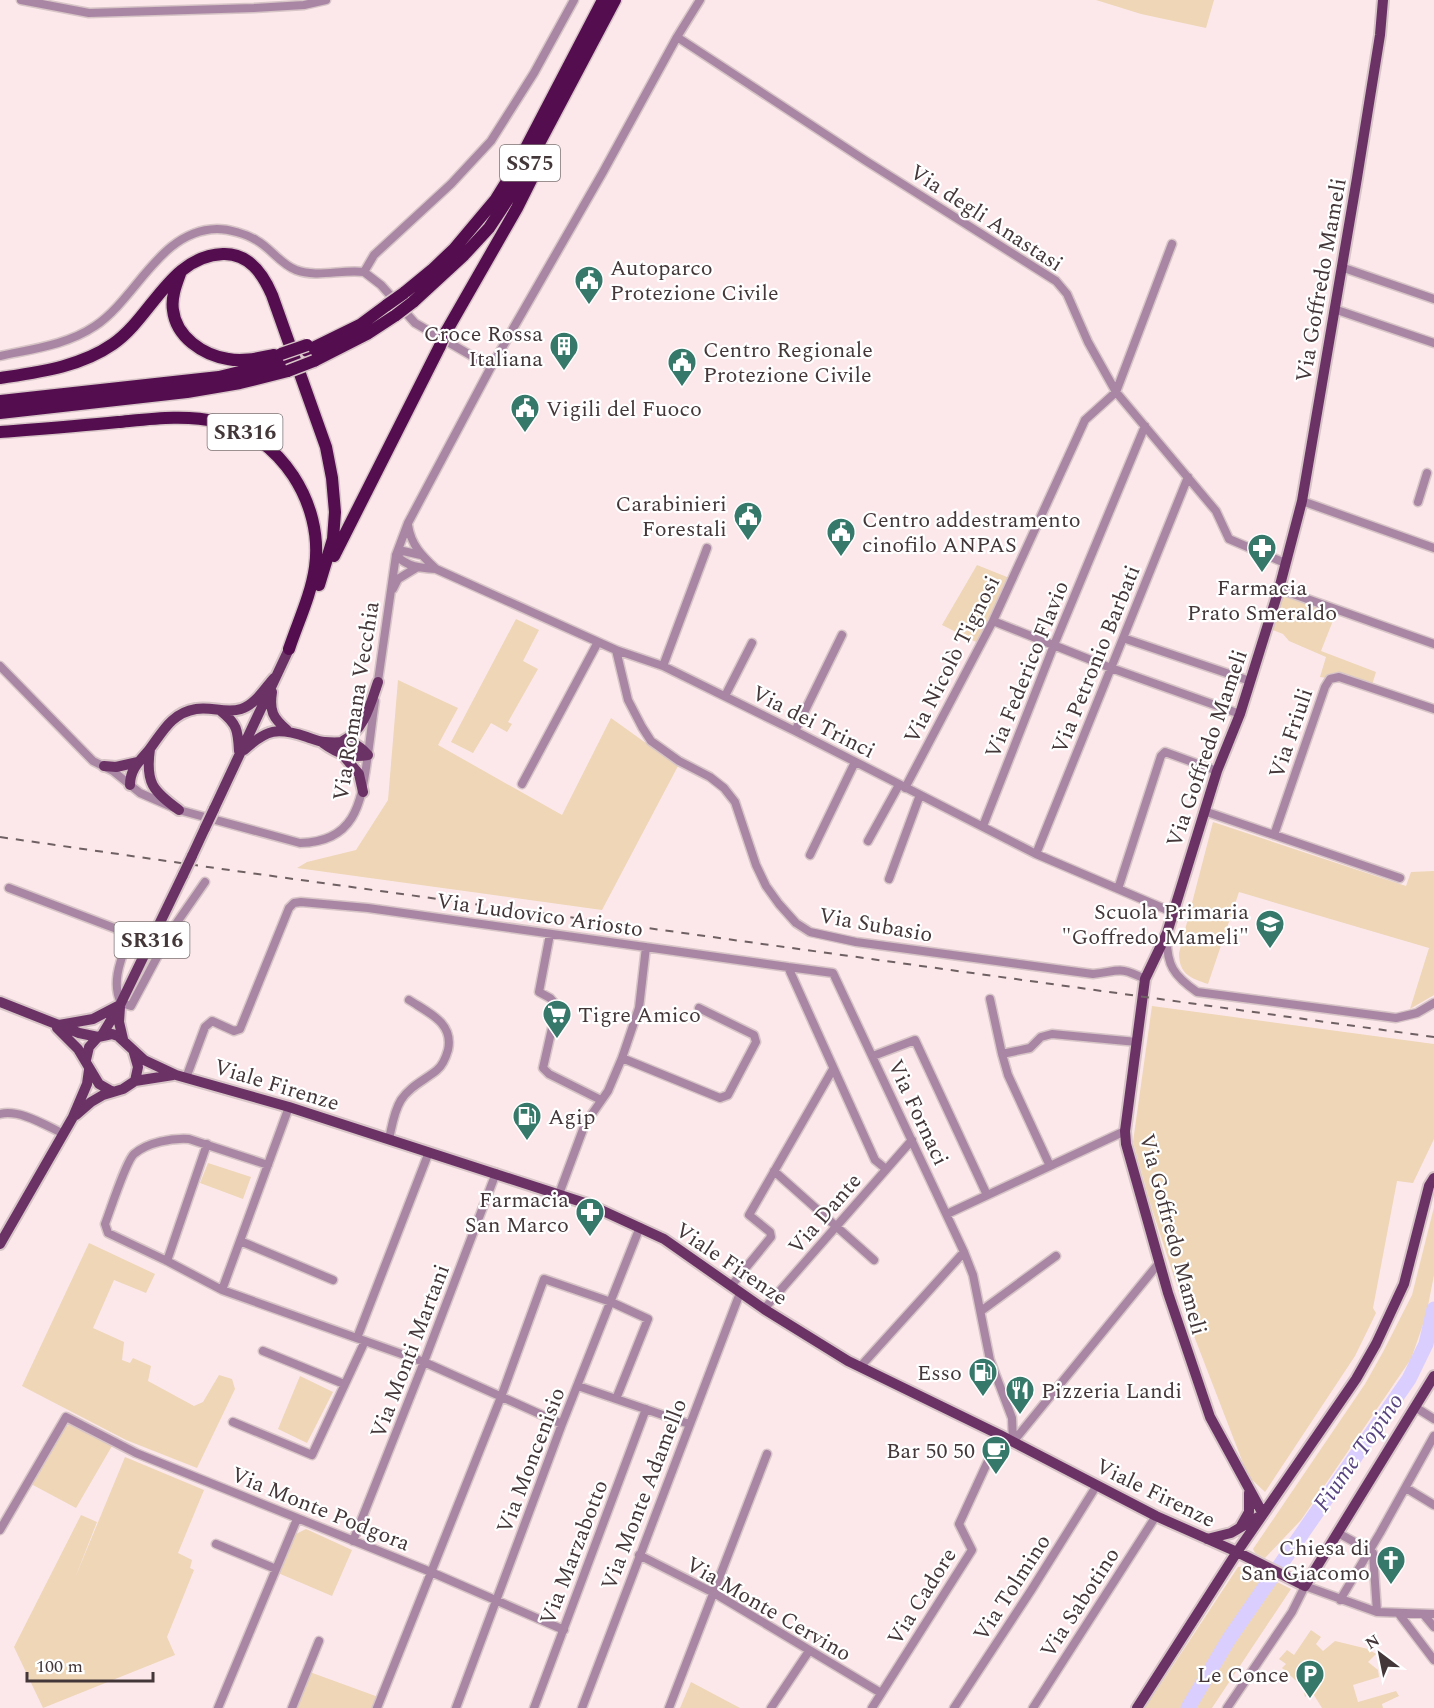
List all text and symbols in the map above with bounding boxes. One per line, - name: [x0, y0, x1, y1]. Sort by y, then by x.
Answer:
- road number: SS75: [500, 145, 560, 181]
- street label: Via degli Anastasi: [903, 156, 1069, 280]
- street label: Via Goffredo Mameli: [1287, 175, 1356, 385]
- place label: Autoparco Protezione Civile: [610, 252, 779, 310]
- public building icon: Autoparco Protezione Civile: [573, 264, 605, 306]
- place label: Croce Rossa Italiana: [424, 318, 543, 376]
- building icon: Croce Rossa Italiana: [548, 330, 580, 372]
- place label: Centro Regionale Protezione Civile: [703, 334, 873, 392]
- public building icon: Centro Regionale Protezione Civile: [666, 346, 698, 388]
- public building icon: Vigili del Fuoco: [509, 392, 541, 434]
- place label: Vigili del Fuoco: [546, 393, 702, 426]
- road number: SR316: [208, 414, 282, 450]
- place label: Carabinieri Forestali: [616, 488, 727, 546]
- public building icon: Carabinieri Forestali: [732, 500, 764, 542]
- place label: Centro addestramento cinofilo ANPAS: [862, 504, 1081, 562]
- public building icon: Centro addestramento cinofilo ANPAS: [825, 516, 857, 558]
- pharmacy icon: Farmacia Prato Smeraldo: [1246, 532, 1278, 574]
- street label: Via Petronio Barbati: [1043, 560, 1149, 759]
- street label: Via Nicolò Tignosi: [896, 570, 1009, 749]
- place label: Farmacia Prato Smeraldo: [1187, 572, 1337, 630]
- street label: Via Federico Flavio: [977, 576, 1078, 763]
- street label: Via Romana Vecchia: [324, 599, 389, 803]
- street label: Via Goffredo Mameli: [1158, 645, 1257, 852]
- street label: Via dei Trinci: [746, 677, 881, 768]
- street label: Via Friuli: [1261, 684, 1322, 783]
- street label: Via Ludovico Ariosto: [434, 885, 645, 946]
- place label: Scuola Primaria "Goffredo Mameli": [1062, 896, 1249, 954]
- street label: Via Subasio: [816, 899, 935, 952]
- school or university icon: Scuola Primaria "Goffredo Mameli": [1254, 908, 1286, 950]
- road number: SR316: [114, 922, 190, 958]
- supermarket icon: Tigre Amico: [541, 998, 573, 1040]
- place label: Tigre Amico: [578, 999, 701, 1032]
- street label: Viale Firenze: [210, 1051, 343, 1120]
- street label: Via Fornaci: [879, 1054, 957, 1171]
- fuel station icon: Agip: [511, 1100, 543, 1142]
- place label: Agip: [548, 1101, 595, 1134]
- street label: Via Goffredo Mameli: [1130, 1130, 1215, 1339]
- street label: Via Dante: [780, 1166, 870, 1262]
- place label: Farmacia San Marco: [465, 1184, 569, 1242]
- pharmacy icon: Farmacia San Marco: [574, 1196, 606, 1238]
- street label: Viale Firenze: [668, 1214, 794, 1314]
- street label: Via Monti Martani: [362, 1260, 459, 1443]
- fuel station icon: Esso: [967, 1356, 999, 1398]
- place label: Esso: [917, 1357, 962, 1390]
- restaurant icon: Pizzeria Landi: [1004, 1374, 1036, 1416]
- place label: Pizzeria Landi: [1041, 1375, 1182, 1408]
- street label: Via Moncenisio: [488, 1383, 574, 1538]
- water label: Fiume Topino: [1304, 1386, 1413, 1519]
- street label: Via Monte Adamello: [593, 1394, 696, 1595]
- cafe icon: Bar 50 50: [980, 1434, 1012, 1476]
- place label: Bar 50 50: [886, 1435, 975, 1468]
- street label: Viale Firenze: [1090, 1450, 1221, 1537]
- street label: Via Monte Podgora: [226, 1458, 415, 1560]
- street label: Via Marzabotto: [532, 1475, 617, 1630]
- street label: Via Tolmino: [965, 1528, 1059, 1648]
- place label: Chiesa di San Giacomo: [1241, 1532, 1370, 1590]
- street label: Via Sabotino: [1032, 1541, 1128, 1665]
- street label: Via Cadore: [879, 1542, 965, 1652]
- church icon: Chiesa di San Giacomo: [1375, 1544, 1407, 1586]
- street label: Via Monte Cervino: [679, 1548, 857, 1670]
- north arrow: [1350, 1624, 1410, 1684]
- text: N: [1361, 1628, 1384, 1656]
- scale bar: [27, 1645, 153, 1683]
- text: 100 m: [36, 1653, 83, 1680]
- parking icon: Le Conce: [1294, 1658, 1326, 1700]
- place label: Le Conce: [1197, 1659, 1289, 1692]

